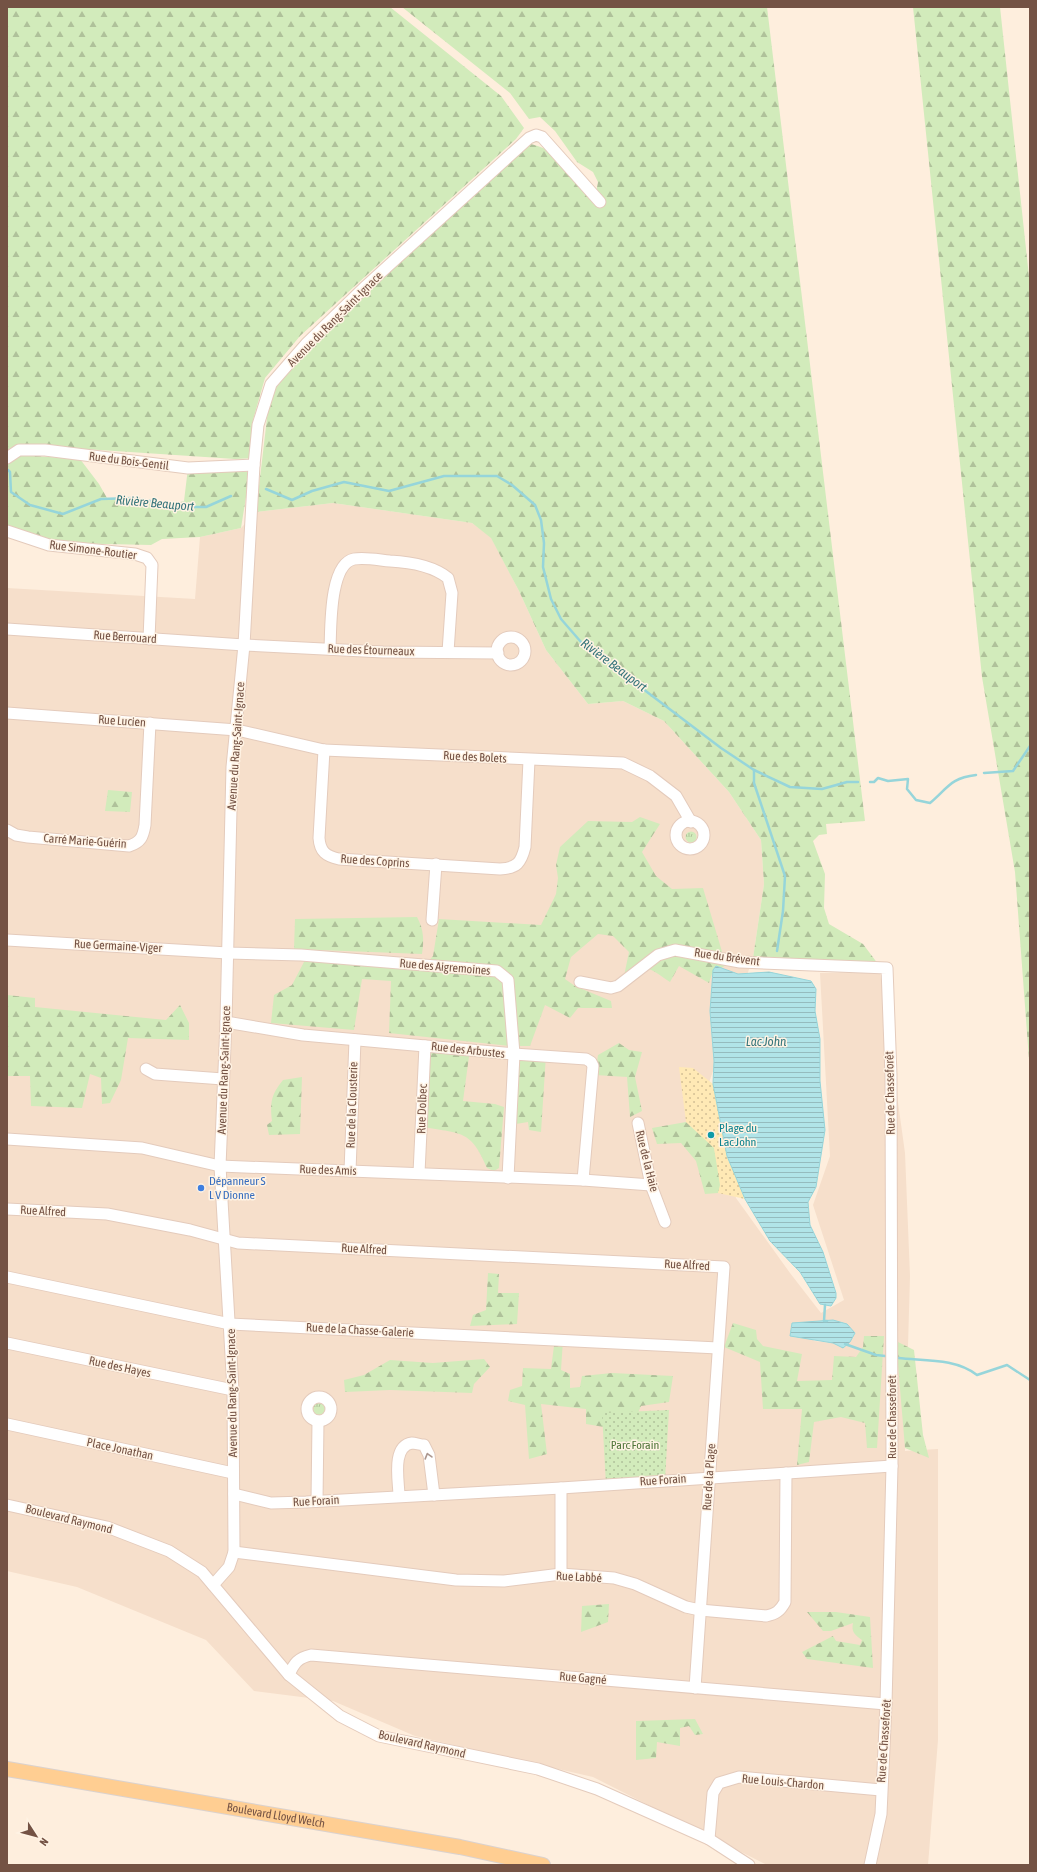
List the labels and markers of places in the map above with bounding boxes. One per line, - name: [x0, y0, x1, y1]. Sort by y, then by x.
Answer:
- place label: Plage du Lac John: [719, 1121, 757, 1149]
- marker: Plage du Lac John: [706, 1130, 716, 1140]
- place label: Dépanneur S L V Dionne: [209, 1174, 266, 1202]
- marker: Dépanneur S L V Dionne: [196, 1183, 206, 1193]

